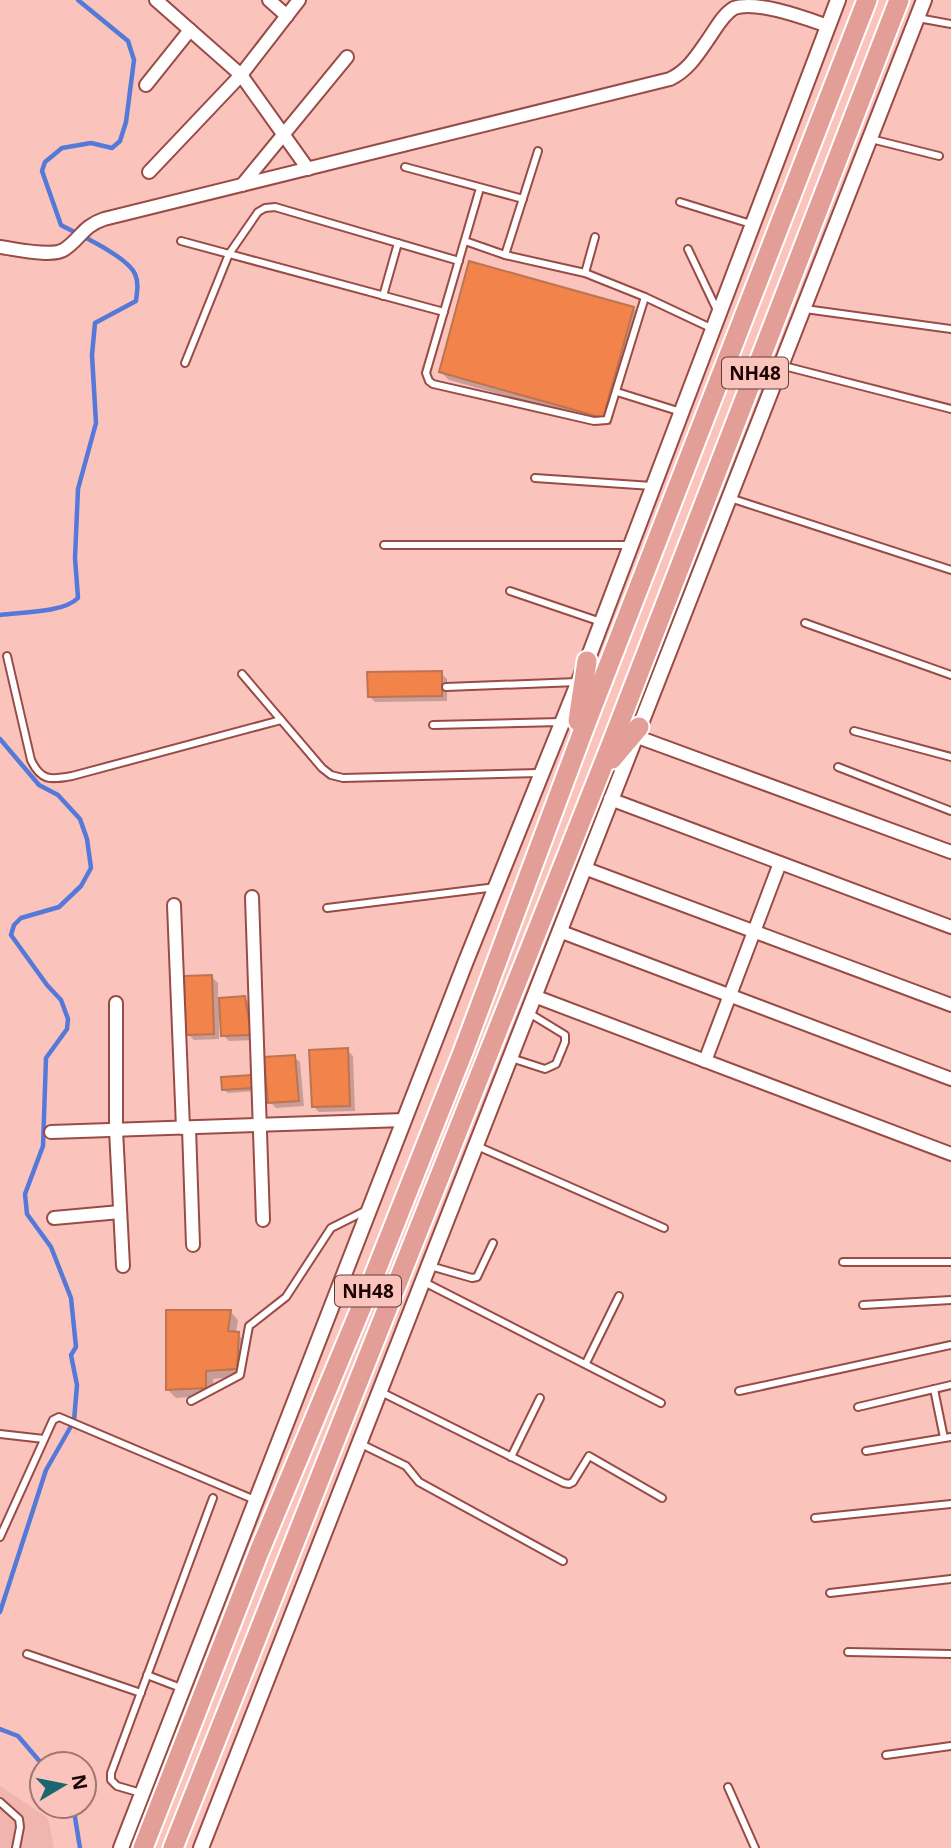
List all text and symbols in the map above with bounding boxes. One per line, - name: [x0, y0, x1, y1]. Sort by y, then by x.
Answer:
- road number: NH48: [722, 358, 788, 388]
- road number: NH48: [335, 1275, 401, 1306]
- north arrow: [28, 1750, 98, 1820]
- text: N: [66, 1772, 94, 1792]

